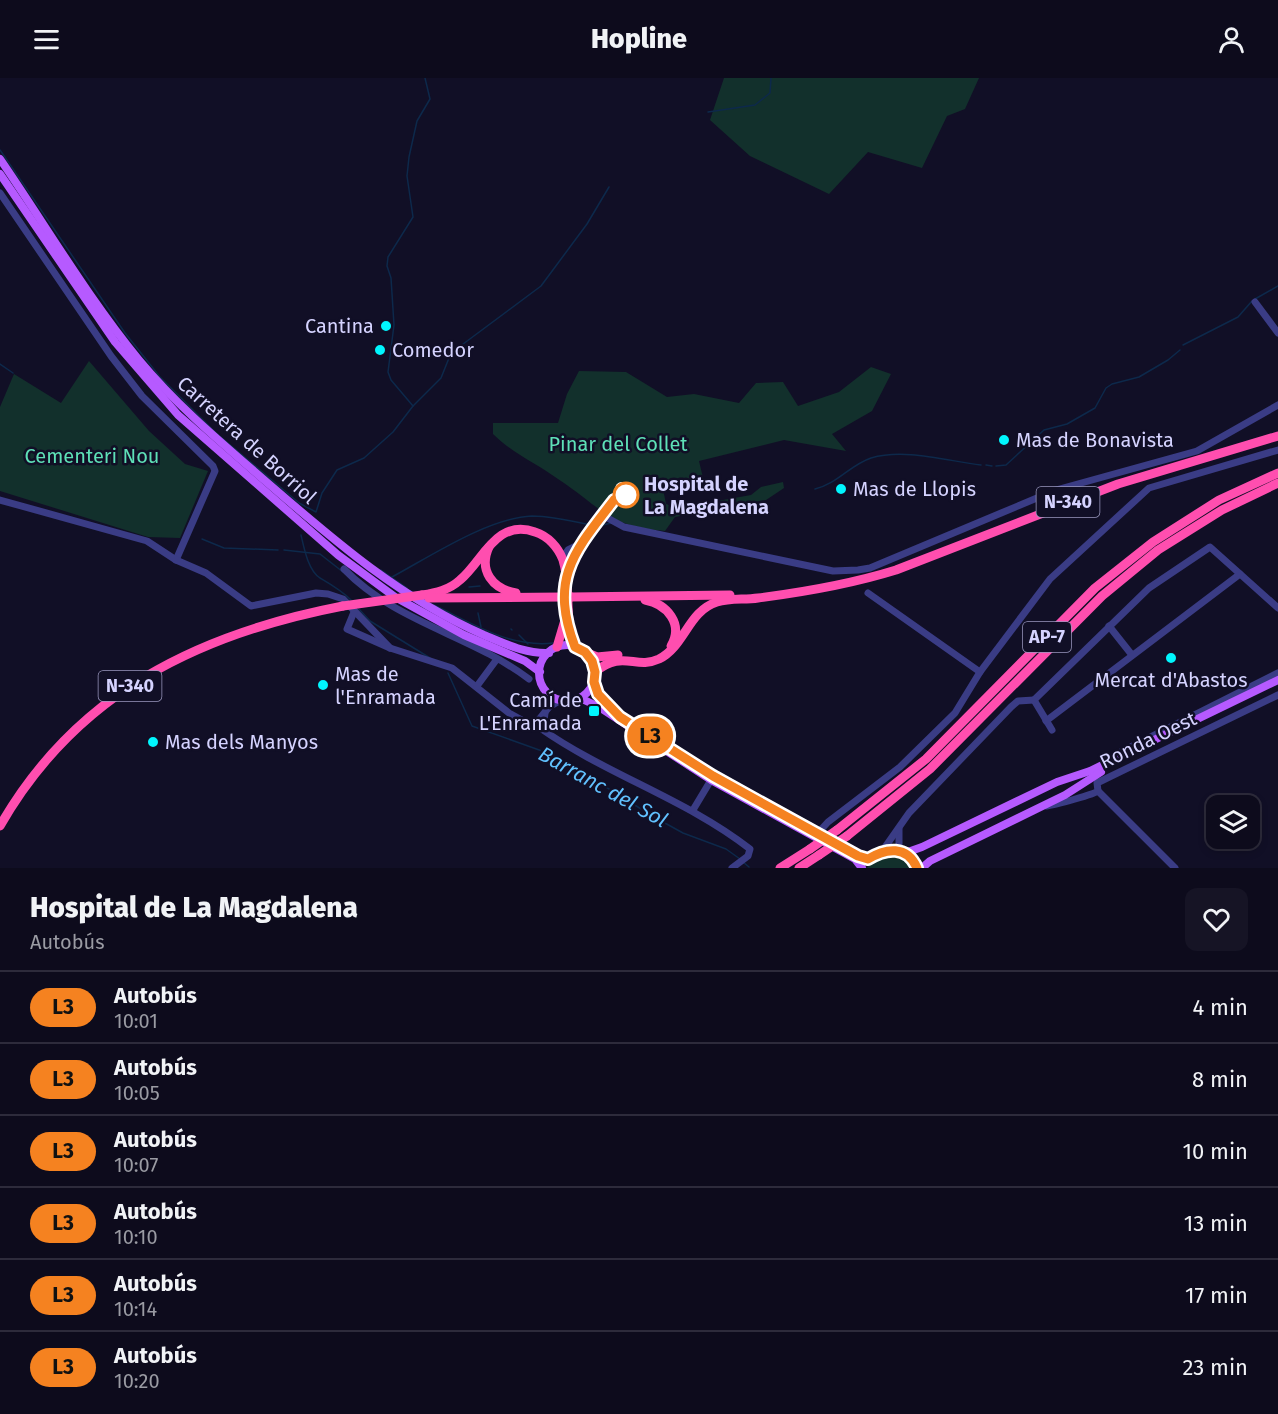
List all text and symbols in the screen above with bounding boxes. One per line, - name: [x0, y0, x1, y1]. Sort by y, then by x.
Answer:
- icon: menu: [30, 23, 63, 56]
- text: Hopline: [591, 23, 687, 55]
- icon: person: [1215, 23, 1248, 56]
- place label: Cantina: [305, 314, 374, 338]
- marker: Cantina: [379, 319, 393, 333]
- place label: Comedor: [392, 338, 474, 362]
- marker: Comedor: [373, 343, 387, 357]
- street label: Carretera de Borriol: [172, 371, 322, 509]
- place label: Mas de Bonavista: [1016, 428, 1174, 452]
- park label: Pinar del Collet: [548, 432, 688, 456]
- marker: Mas de Bonavista: [997, 433, 1011, 447]
- park label: Cementeri Nou: [25, 444, 159, 468]
- place label: Hospital de La Magdalena: [644, 472, 769, 519]
- place label: Mas de Llopis: [853, 477, 976, 501]
- marker: Hospital de La Magdalena: [613, 482, 639, 508]
- marker: Mas de Llopis: [834, 482, 848, 496]
- road number: N-340: [1036, 487, 1100, 517]
- road number: AP-7: [1023, 622, 1071, 652]
- marker: Mercat d'Abastos: [1164, 651, 1178, 665]
- place label: Mas de l'Enramada: [335, 662, 436, 709]
- place label: Mercat d'Abastos: [1094, 668, 1248, 692]
- road number: N-340: [98, 671, 162, 701]
- marker: Mas de l'Enramada: [316, 678, 330, 692]
- place label: Camí de L'Enramada: [479, 688, 582, 735]
- marker: Camí de L'Enramada: [587, 704, 601, 718]
- street label: Ronda Oest: [1096, 706, 1201, 774]
- line badge: L3: [623, 716, 677, 756]
- text: L3: [639, 723, 661, 749]
- place label: Mas dels Manyos: [165, 730, 318, 754]
- marker: Mas dels Manyos: [146, 735, 160, 749]
- water label: Barranc del Sol: [534, 741, 672, 833]
- map controls: [1206, 795, 1260, 849]
- button: layers: [1206, 795, 1260, 849]
- button: heart: [1185, 888, 1248, 951]
- text: Hospital de La Magdalena: [30, 891, 358, 924]
- text: Autobús: [30, 930, 105, 954]
- text: Autobús: [114, 982, 197, 1009]
- text: L3: [52, 994, 74, 1020]
- text: 4 min: [1193, 994, 1248, 1021]
- text: 10:01: [114, 1009, 158, 1033]
- text: Autobús: [114, 1054, 197, 1081]
- text: L3: [52, 1066, 74, 1092]
- text: 8 min: [1192, 1066, 1248, 1093]
- text: 10:05: [114, 1081, 160, 1105]
- text: Autobús: [114, 1126, 197, 1153]
- text: L3: [52, 1138, 74, 1164]
- text: 10 min: [1182, 1138, 1248, 1165]
- text: 10:07: [114, 1153, 158, 1177]
- text: Autobús: [114, 1198, 197, 1225]
- text: L3: [52, 1210, 74, 1236]
- text: 13 min: [1184, 1210, 1248, 1237]
- text: 10:10: [114, 1225, 158, 1249]
- text: Autobús: [114, 1270, 197, 1297]
- text: L3: [52, 1282, 74, 1308]
- text: 17 min: [1185, 1282, 1248, 1309]
- text: 10:14: [114, 1297, 157, 1321]
- text: Autobús: [114, 1342, 197, 1369]
- text: L3: [52, 1354, 74, 1380]
- text: 23 min: [1182, 1354, 1248, 1381]
- text: 10:20: [114, 1369, 160, 1393]

